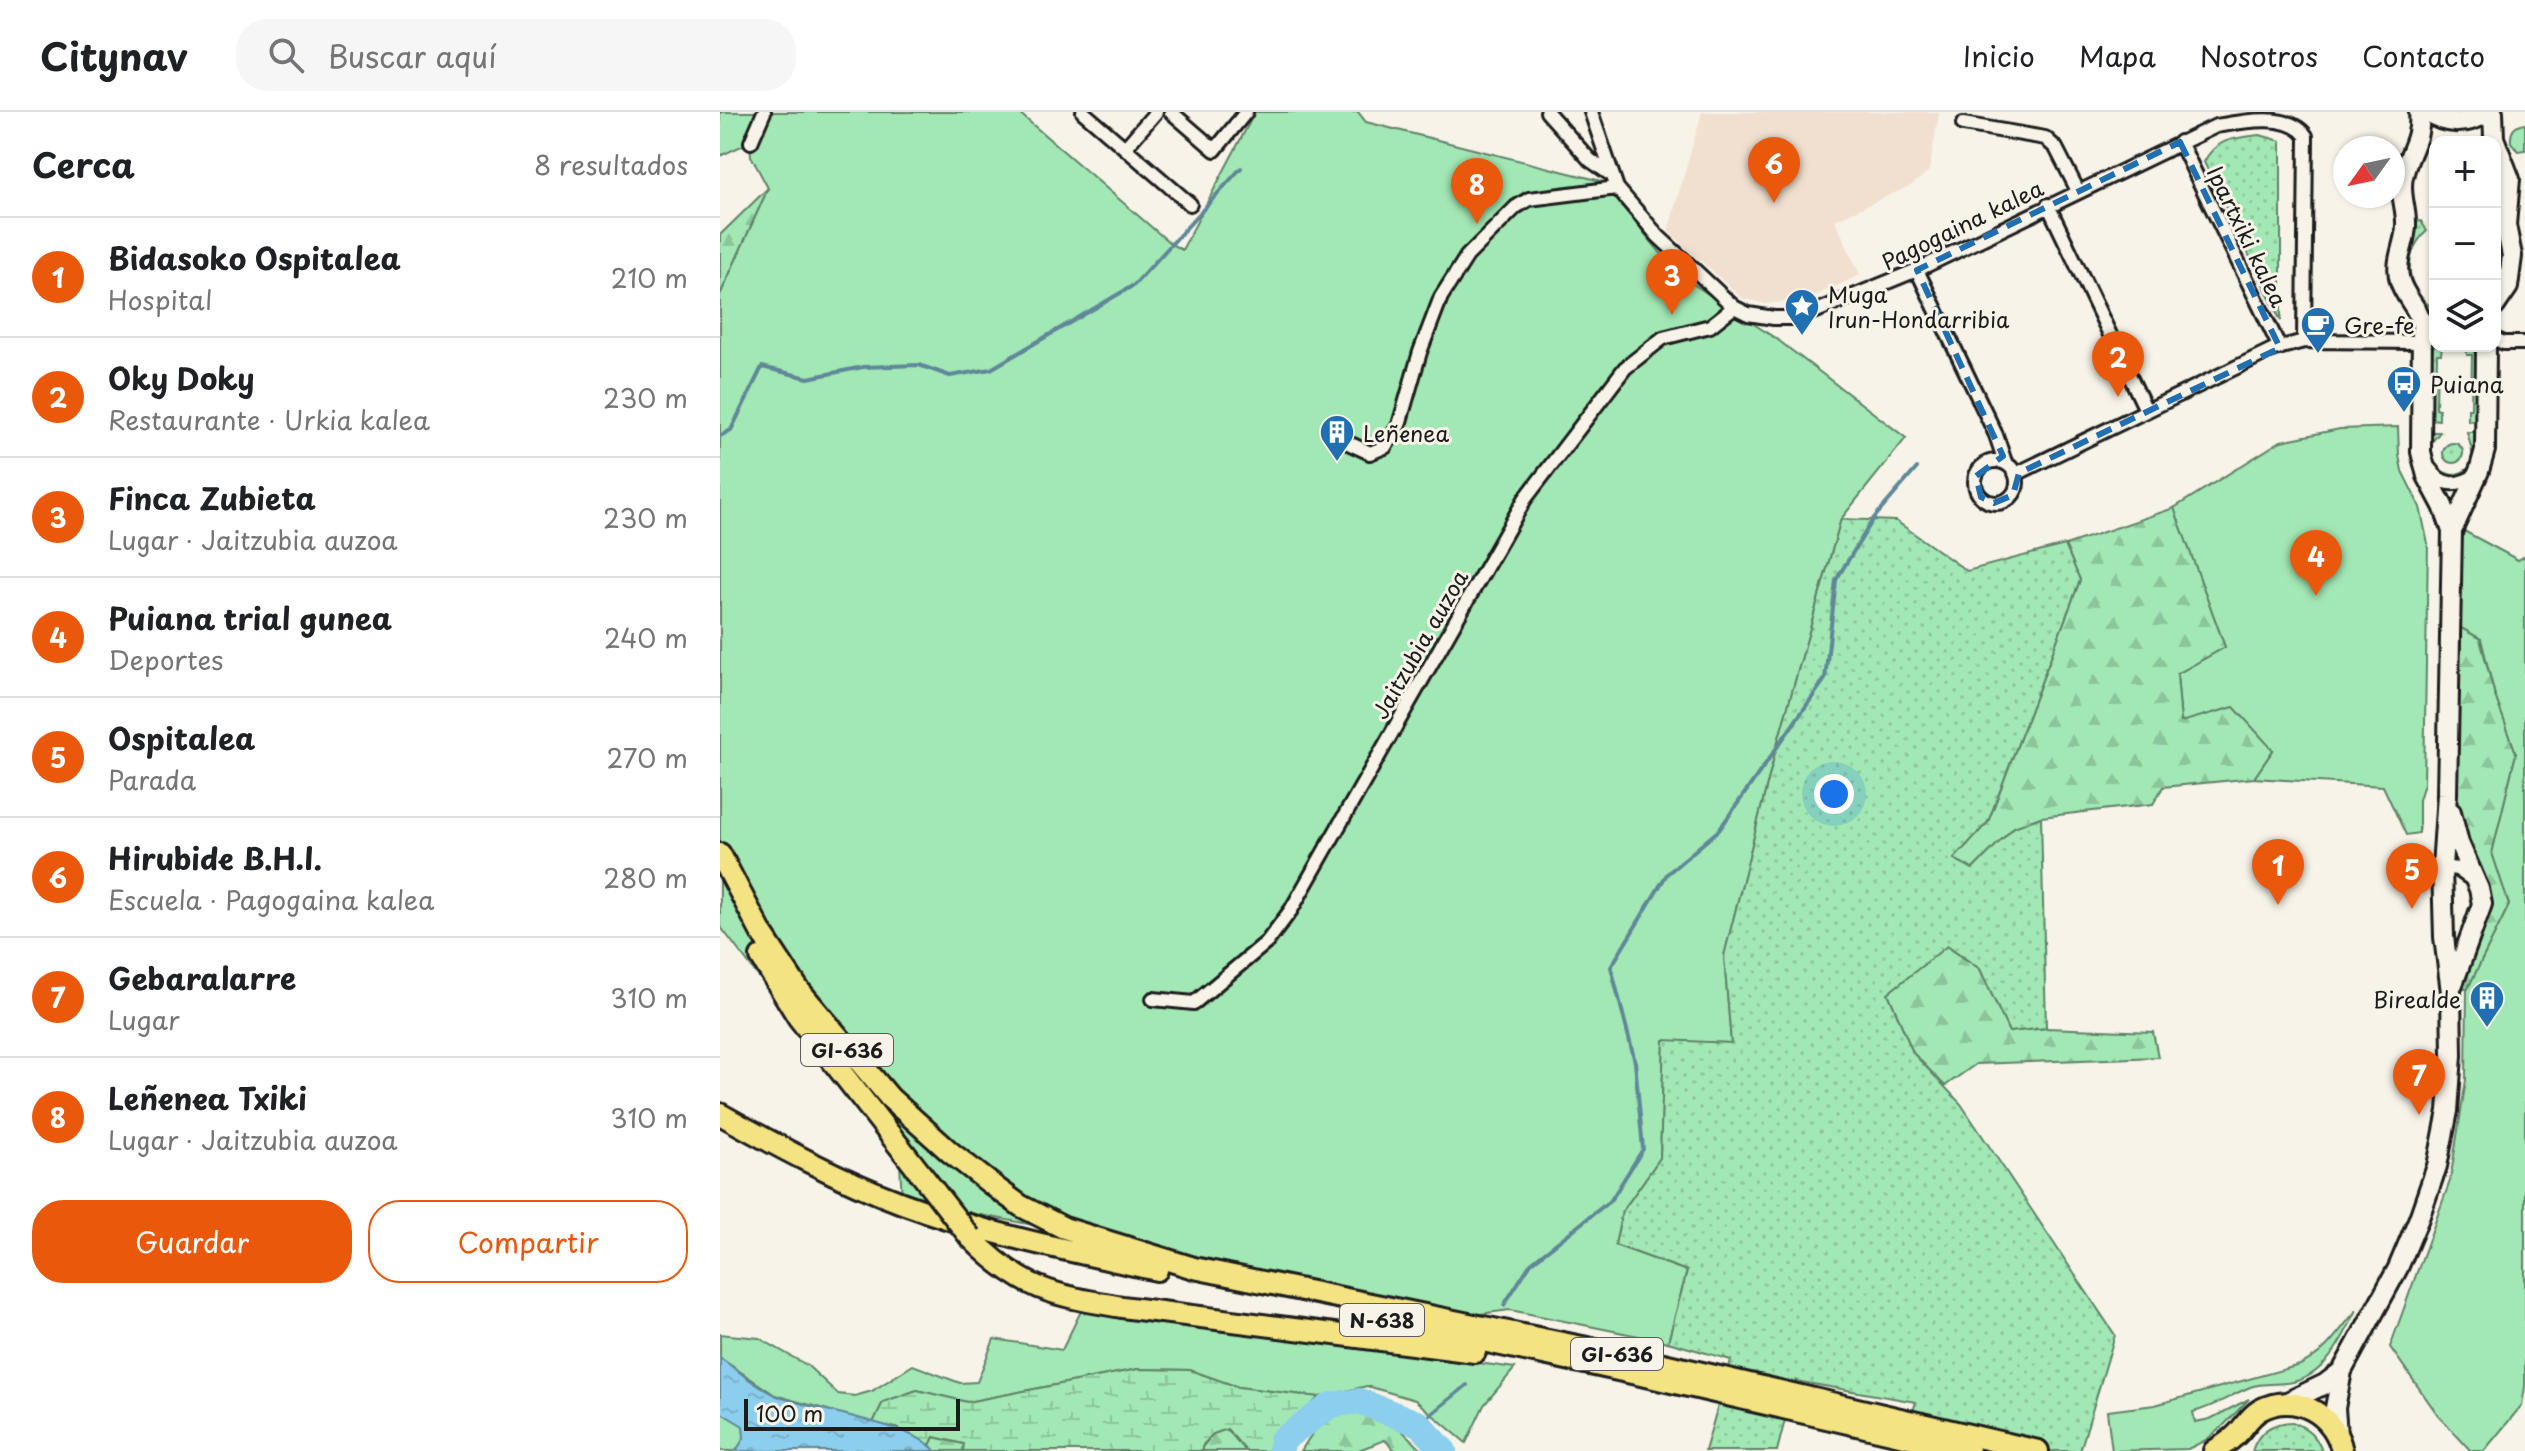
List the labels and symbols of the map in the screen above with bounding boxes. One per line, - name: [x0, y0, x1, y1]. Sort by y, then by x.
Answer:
- north arrow: [2333, 136, 2405, 208]
- pin: 6: [1748, 137, 1800, 203]
- pin: 8: [1451, 158, 1503, 224]
- street label: Ipartxiki kalea: [2200, 160, 2297, 312]
- street label: Pagogaina kalea: [1876, 170, 2049, 277]
- pin: 3: [1646, 249, 1698, 315]
- place label: Muga Irun-Hondarribia: [1828, 277, 2010, 335]
- place icon: Muga Irun-Hondarribia: [1783, 287, 1821, 337]
- cafe icon: Gre-fe: [2299, 305, 2337, 355]
- place label: Gre-fe: [2344, 308, 2415, 341]
- pin: 2: [2092, 331, 2144, 397]
- bus stop icon: Puiana: [2385, 364, 2423, 414]
- place label: Puiana: [2430, 367, 2504, 400]
- building icon: Leñenea: [1318, 413, 1356, 463]
- place label: Leñenea: [1363, 416, 1449, 449]
- pin: 4: [2290, 530, 2342, 596]
- street label: Jaitzubia auzoa: [1363, 563, 1475, 725]
- your location: [1814, 774, 1854, 814]
- pin: 1: [2252, 839, 2304, 905]
- pin: 5: [2386, 843, 2438, 909]
- building icon: Birealde: [2468, 979, 2506, 1029]
- place label: Birealde: [2373, 982, 2461, 1015]
- road number: GI-636: [801, 1034, 893, 1066]
- pin: 7: [2393, 1049, 2445, 1115]
- road number: N-638: [1340, 1304, 1424, 1336]
- road number: GI-636: [1571, 1338, 1663, 1370]
- scale bar: [744, 1395, 960, 1431]

